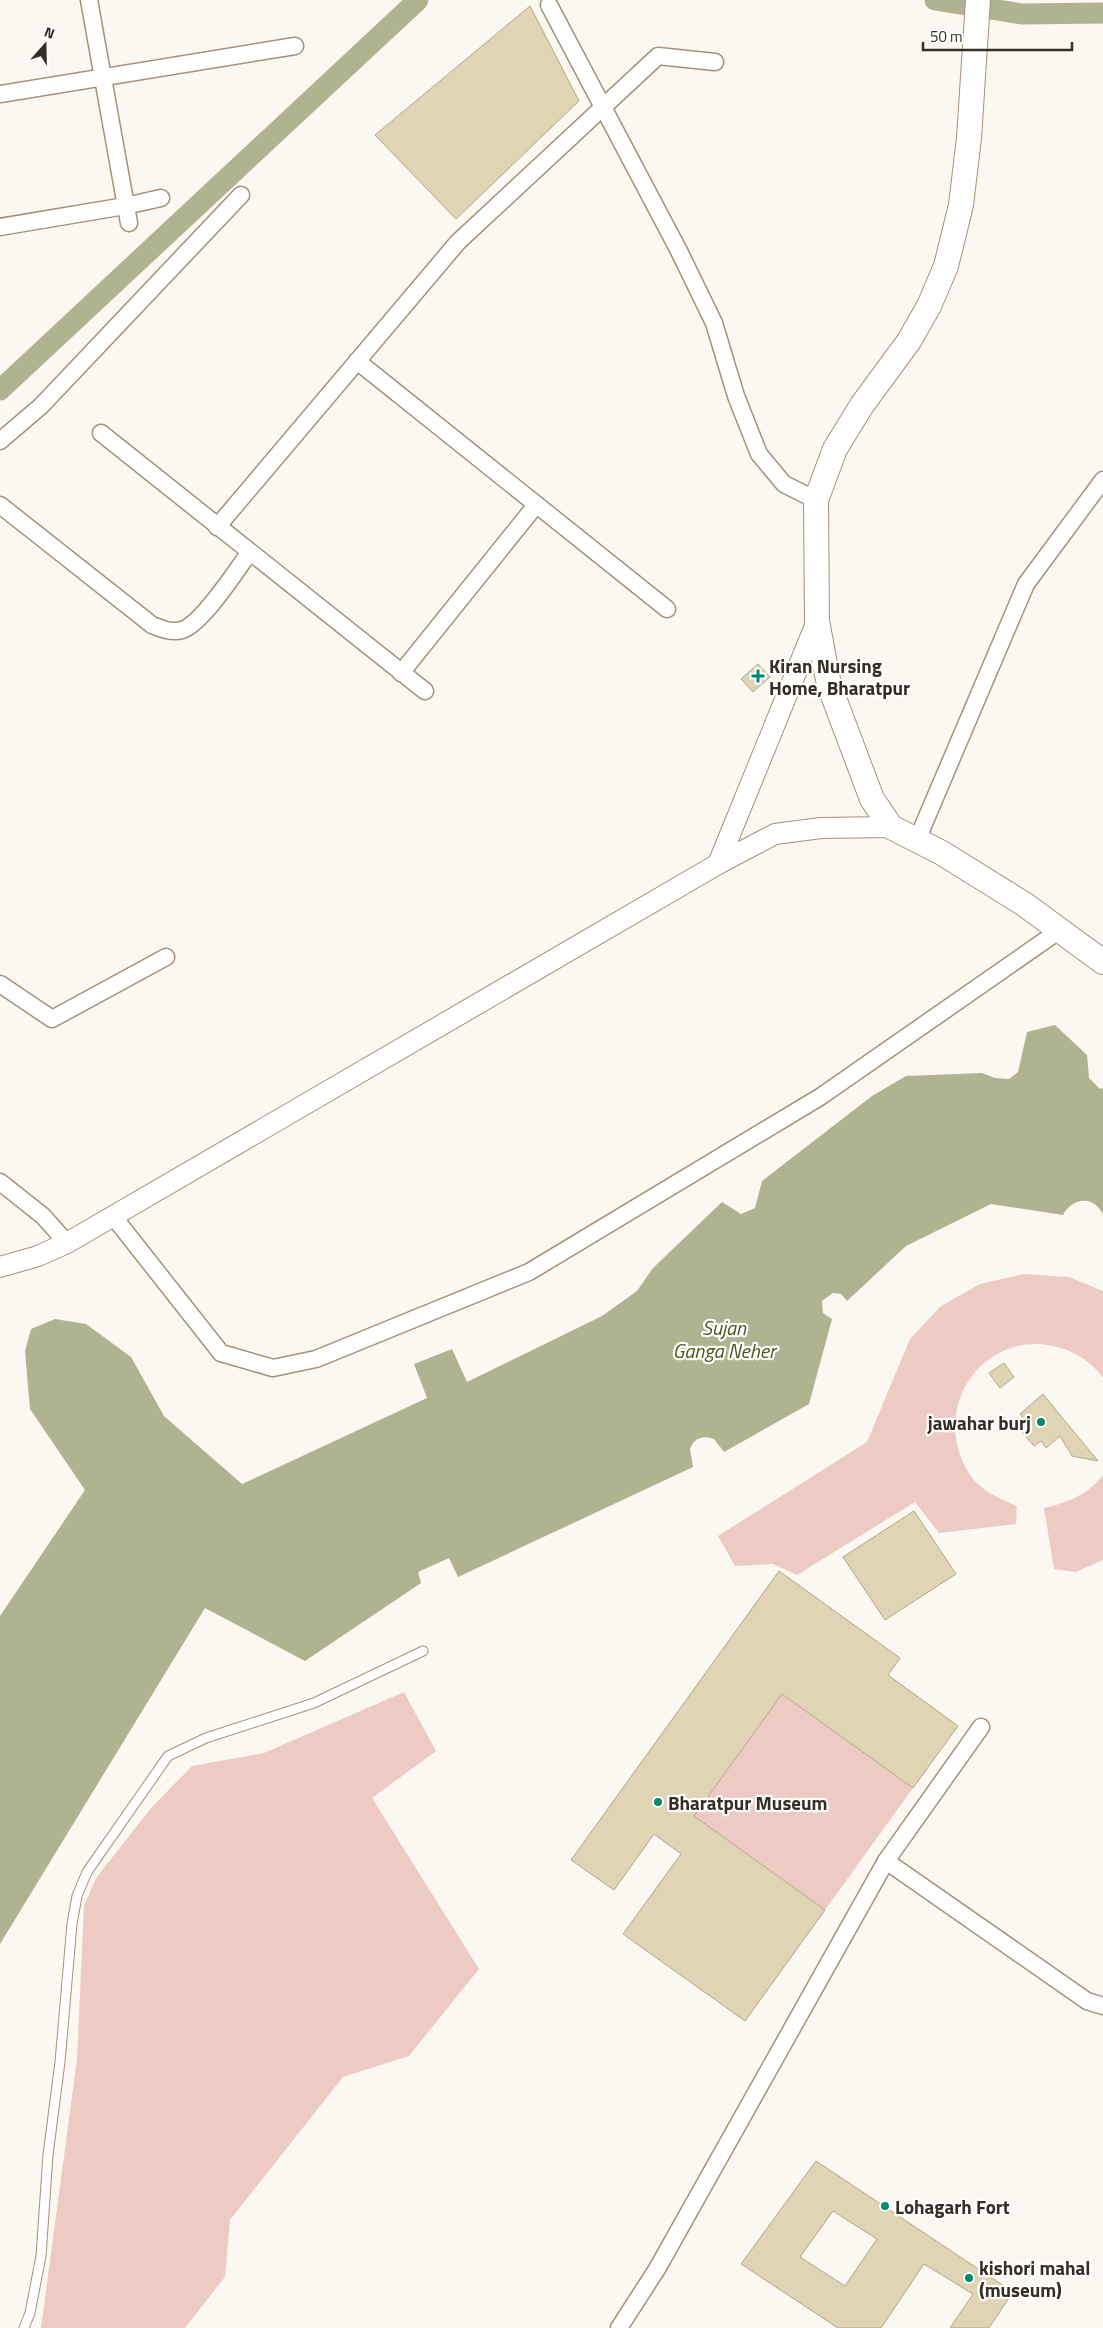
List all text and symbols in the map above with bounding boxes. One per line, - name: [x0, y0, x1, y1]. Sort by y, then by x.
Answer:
- north arrow: [20, 20, 70, 70]
- scale bar: [923, 20, 1072, 52]
- text: N: [41, 21, 58, 44]
- text: 50 m: [930, 25, 963, 48]
- place label: Kiran Nursing Home, Bharatpur: [769, 651, 910, 702]
- marker: Kiran Nursing Home, Bharatpur: [751, 669, 765, 683]
- water label: Sujan Ganga Neher: [673, 1312, 778, 1366]
- place label: jawahar burj: [927, 1408, 1031, 1437]
- marker: jawahar burj: [1035, 1416, 1047, 1428]
- place label: Bharatpur Museum: [668, 1788, 828, 1817]
- marker: Bharatpur Museum: [652, 1796, 664, 1808]
- place label: Lohagarh Fort: [895, 2192, 1010, 2221]
- marker: Lohagarh Fort: [879, 2200, 891, 2212]
- place label: kishori mahal (museum): [979, 2253, 1090, 2304]
- marker: kishori mahal (museum): [963, 2272, 975, 2284]

